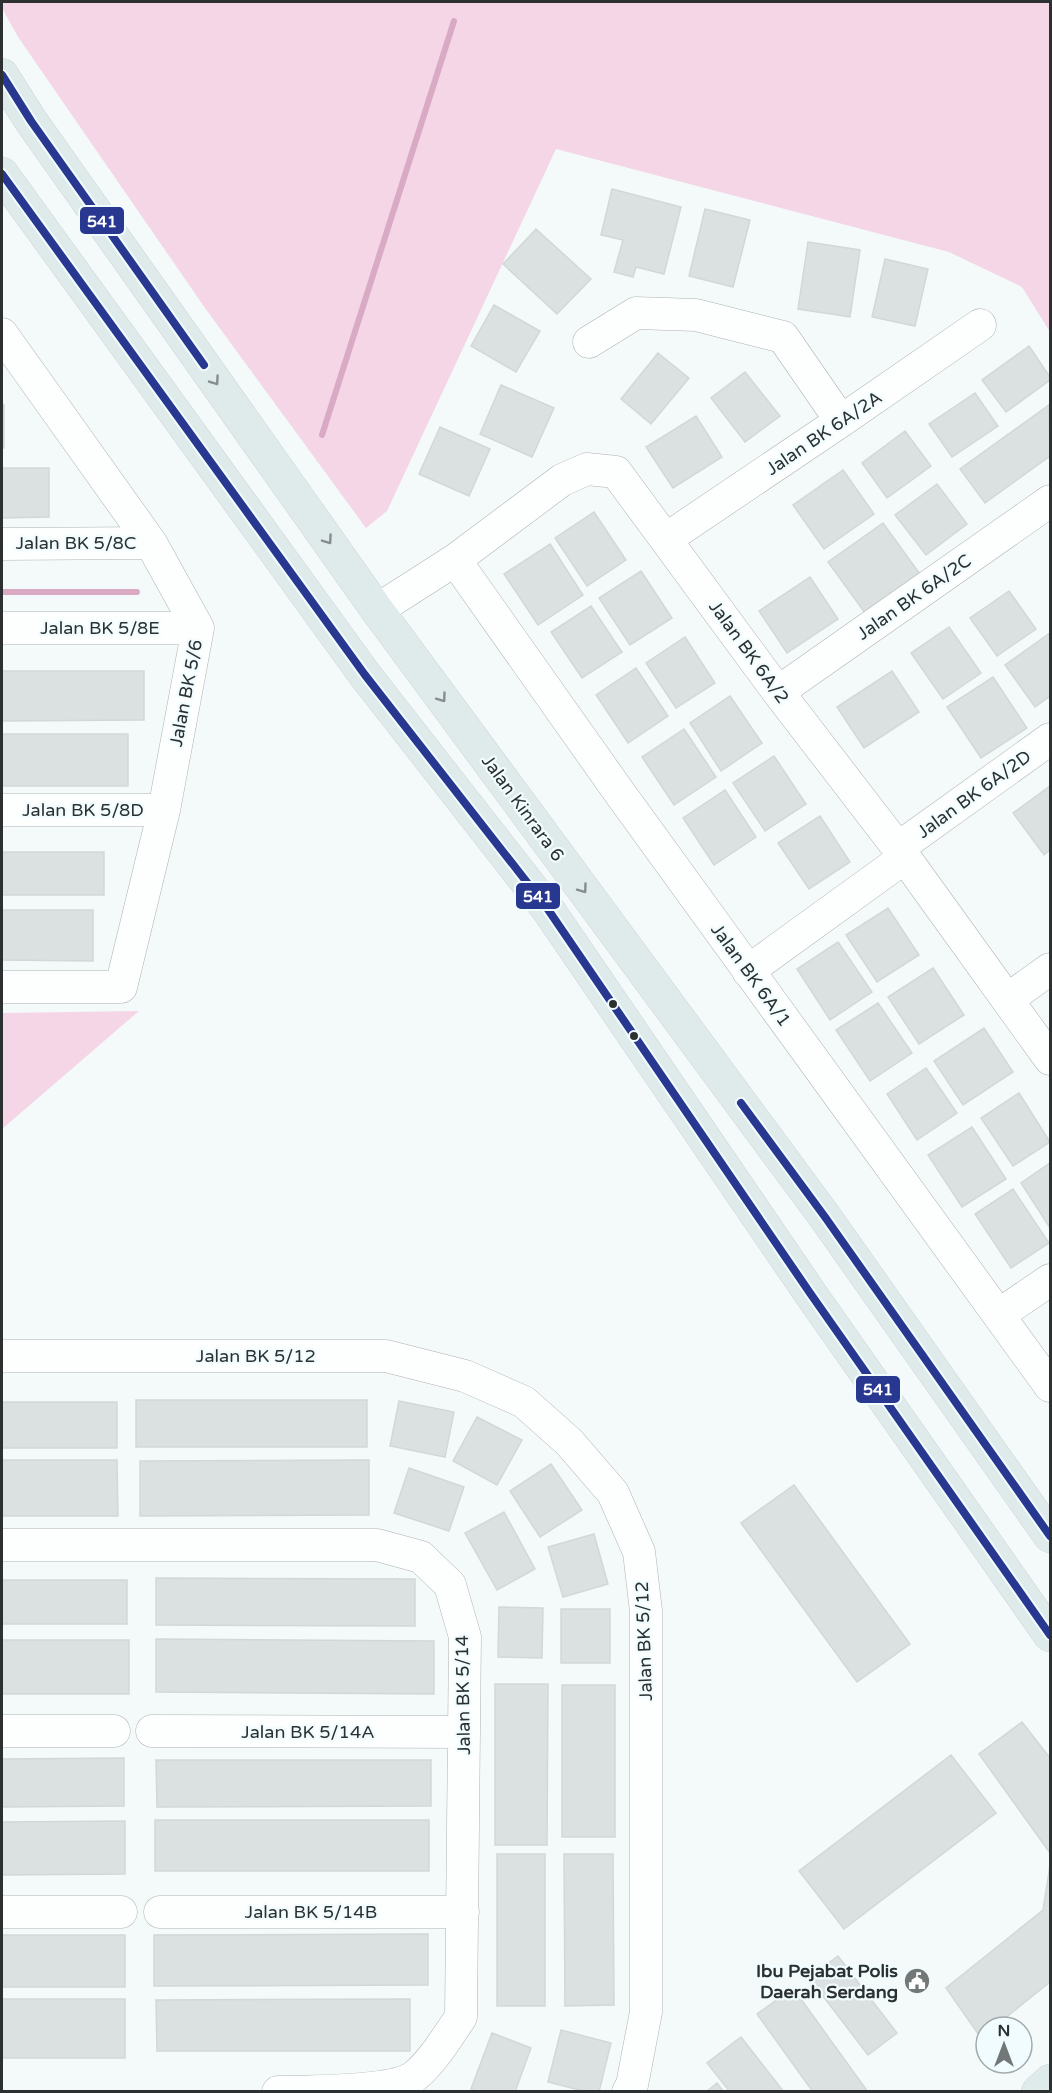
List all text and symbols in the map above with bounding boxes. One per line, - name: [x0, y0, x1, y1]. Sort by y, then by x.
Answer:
- line badge: 541: [79, 206, 125, 235]
- text: 541: [87, 212, 117, 232]
- one-way arrow: [208, 375, 219, 386]
- street label: Jalan BK 6A/2A: [762, 386, 886, 480]
- street label: Jalan BK 5/8C: [16, 532, 136, 554]
- one-way arrow: [321, 534, 332, 545]
- street label: Jalan BK 6A/2C: [853, 549, 975, 645]
- street label: Jalan BK 6A/2: [704, 596, 794, 708]
- street label: Jalan BK 5/8E: [40, 617, 160, 639]
- street label: Jalan BK 5/6: [165, 638, 207, 748]
- one-way arrow: [435, 692, 446, 703]
- street label: Jalan BK 6A/2D: [913, 745, 1035, 843]
- street label: Jalan Kinrara 6: [477, 750, 569, 866]
- street label: Jalan BK 5/8D: [22, 799, 144, 821]
- line badge: 541: [515, 882, 561, 910]
- one-way arrow: [576, 883, 587, 894]
- text: 541: [523, 887, 553, 907]
- street label: Jalan BK 6A/1: [706, 919, 796, 1031]
- unlabelled marker: [607, 998, 619, 1010]
- unlabelled marker: [628, 1030, 640, 1042]
- street label: Jalan BK 5/12: [196, 1345, 316, 1367]
- line badge: 541: [855, 1375, 901, 1404]
- text: 541: [863, 1380, 893, 1400]
- street label: Jalan BK 5/12: [631, 1581, 657, 1701]
- street label: Jalan BK 5/14: [451, 1635, 475, 1755]
- street label: Jalan BK 5/14A: [241, 1721, 375, 1743]
- street label: Jalan BK 5/14B: [245, 1901, 377, 1923]
- place label: Ibu Pejabat Polis Daerah Serdang: [756, 1960, 898, 2003]
- public building icon: Ibu Pejabat Polis Daerah Serdang: [902, 1966, 932, 1996]
- north arrow: [974, 2015, 1034, 2075]
- text: N: [998, 2021, 1010, 2041]

